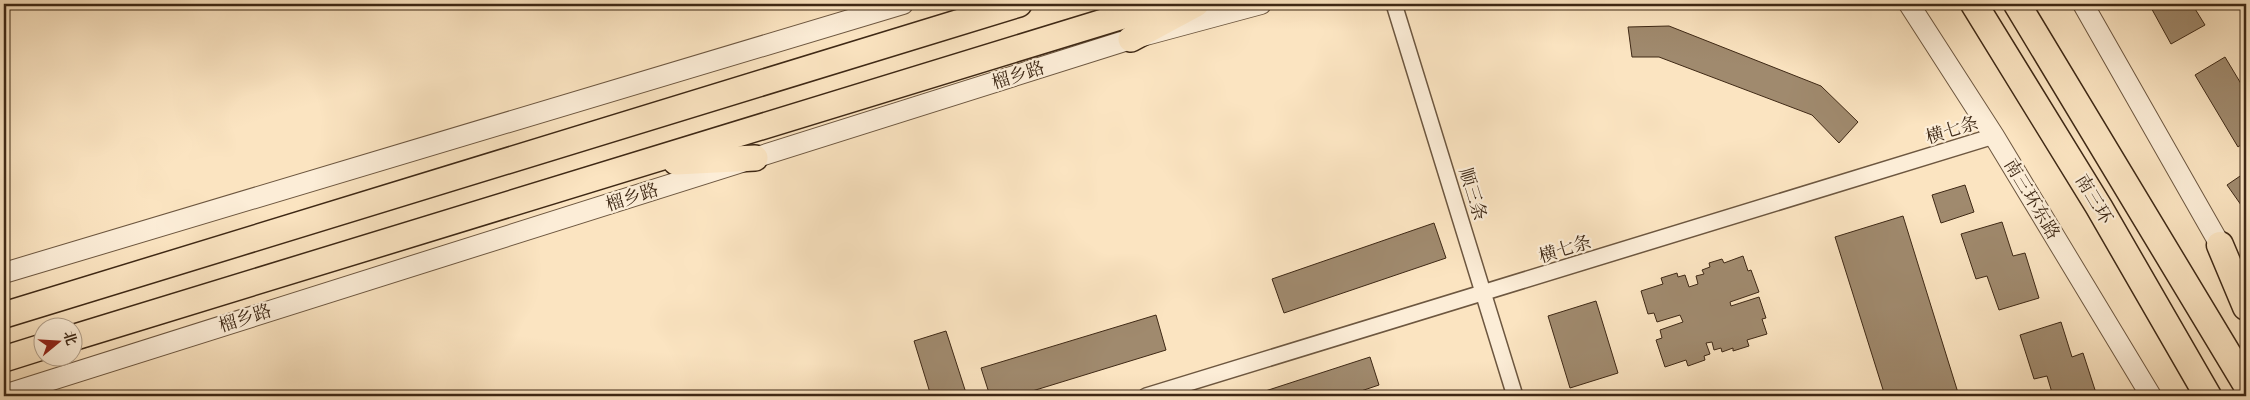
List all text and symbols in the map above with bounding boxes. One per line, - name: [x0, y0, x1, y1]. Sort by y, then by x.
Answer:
- street label: 榴乡路: [989, 56, 1047, 94]
- street label: 横七条: [1923, 112, 1981, 148]
- street label: 南三环东路: [1999, 155, 2065, 243]
- street label: 顺三条: [1455, 165, 1491, 223]
- street label: 南三环: [2071, 170, 2117, 228]
- street label: 榴乡路: [603, 178, 661, 216]
- street label: 横七条: [1536, 231, 1594, 267]
- street label: 榴乡路: [216, 299, 274, 337]
- north arrow: [32, 318, 82, 368]
- text: 北: [60, 329, 80, 347]

